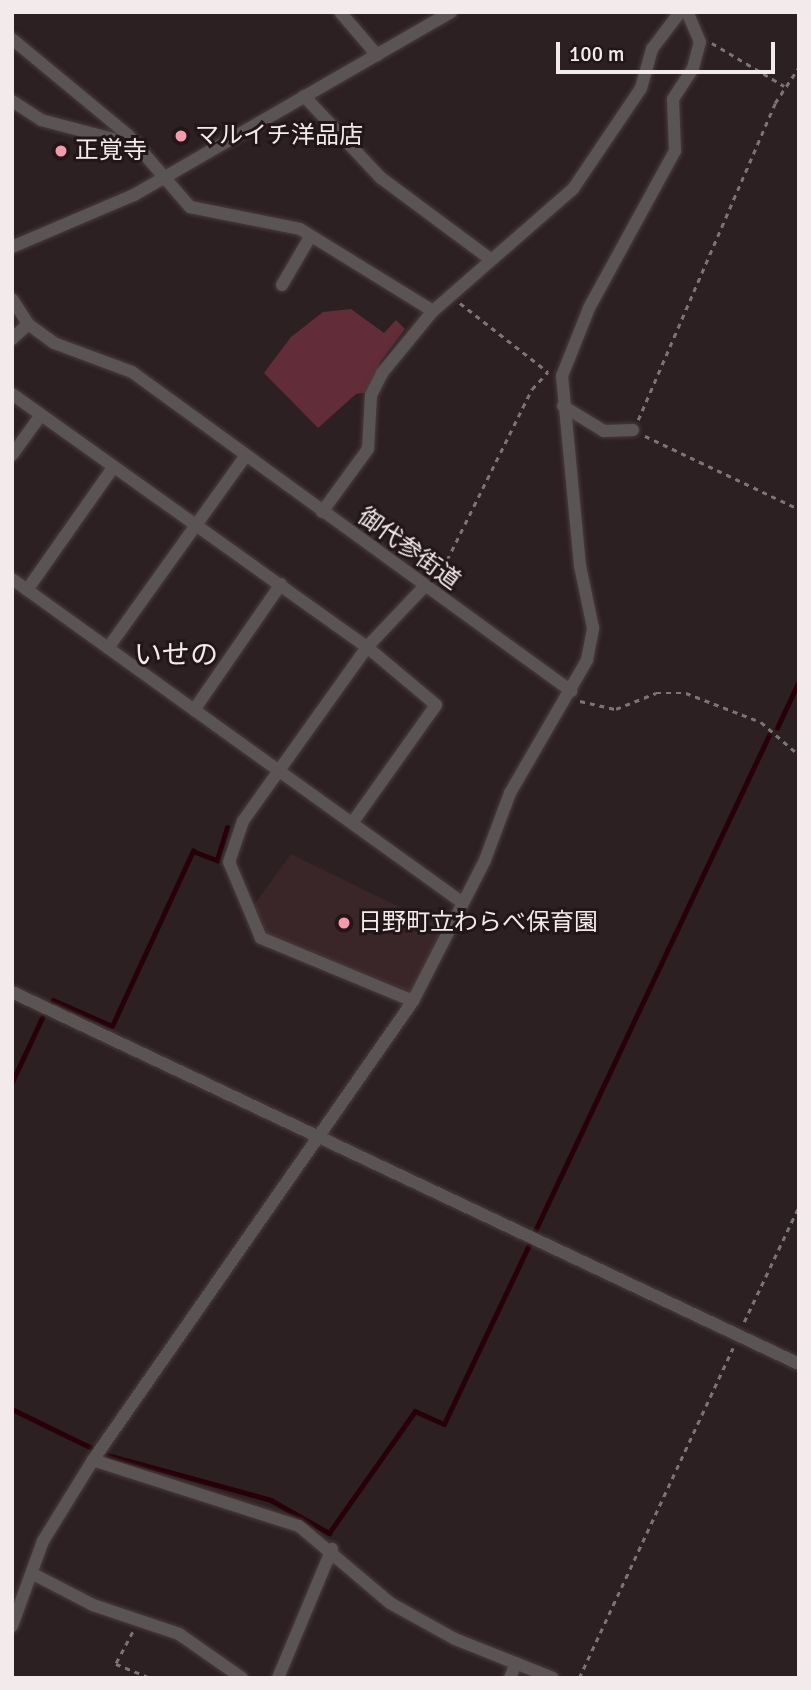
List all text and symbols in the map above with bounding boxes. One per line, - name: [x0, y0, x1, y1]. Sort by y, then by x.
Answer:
- scale bar: [559, 28, 778, 72]
- text: 100 m: [569, 41, 624, 67]
- place label: マルイチ洋品店: [195, 122, 363, 150]
- marker: マルイチ洋品店: [173, 128, 189, 144]
- place label: 正覚寺: [75, 137, 147, 165]
- marker: 正覚寺: [53, 143, 69, 159]
- street label: 御代参街道: [352, 502, 466, 596]
- district label: いせの: [134, 638, 218, 672]
- place label: 日野町立わらべ保育園: [358, 909, 598, 937]
- marker: 日野町立わらべ保育園: [336, 915, 352, 931]

